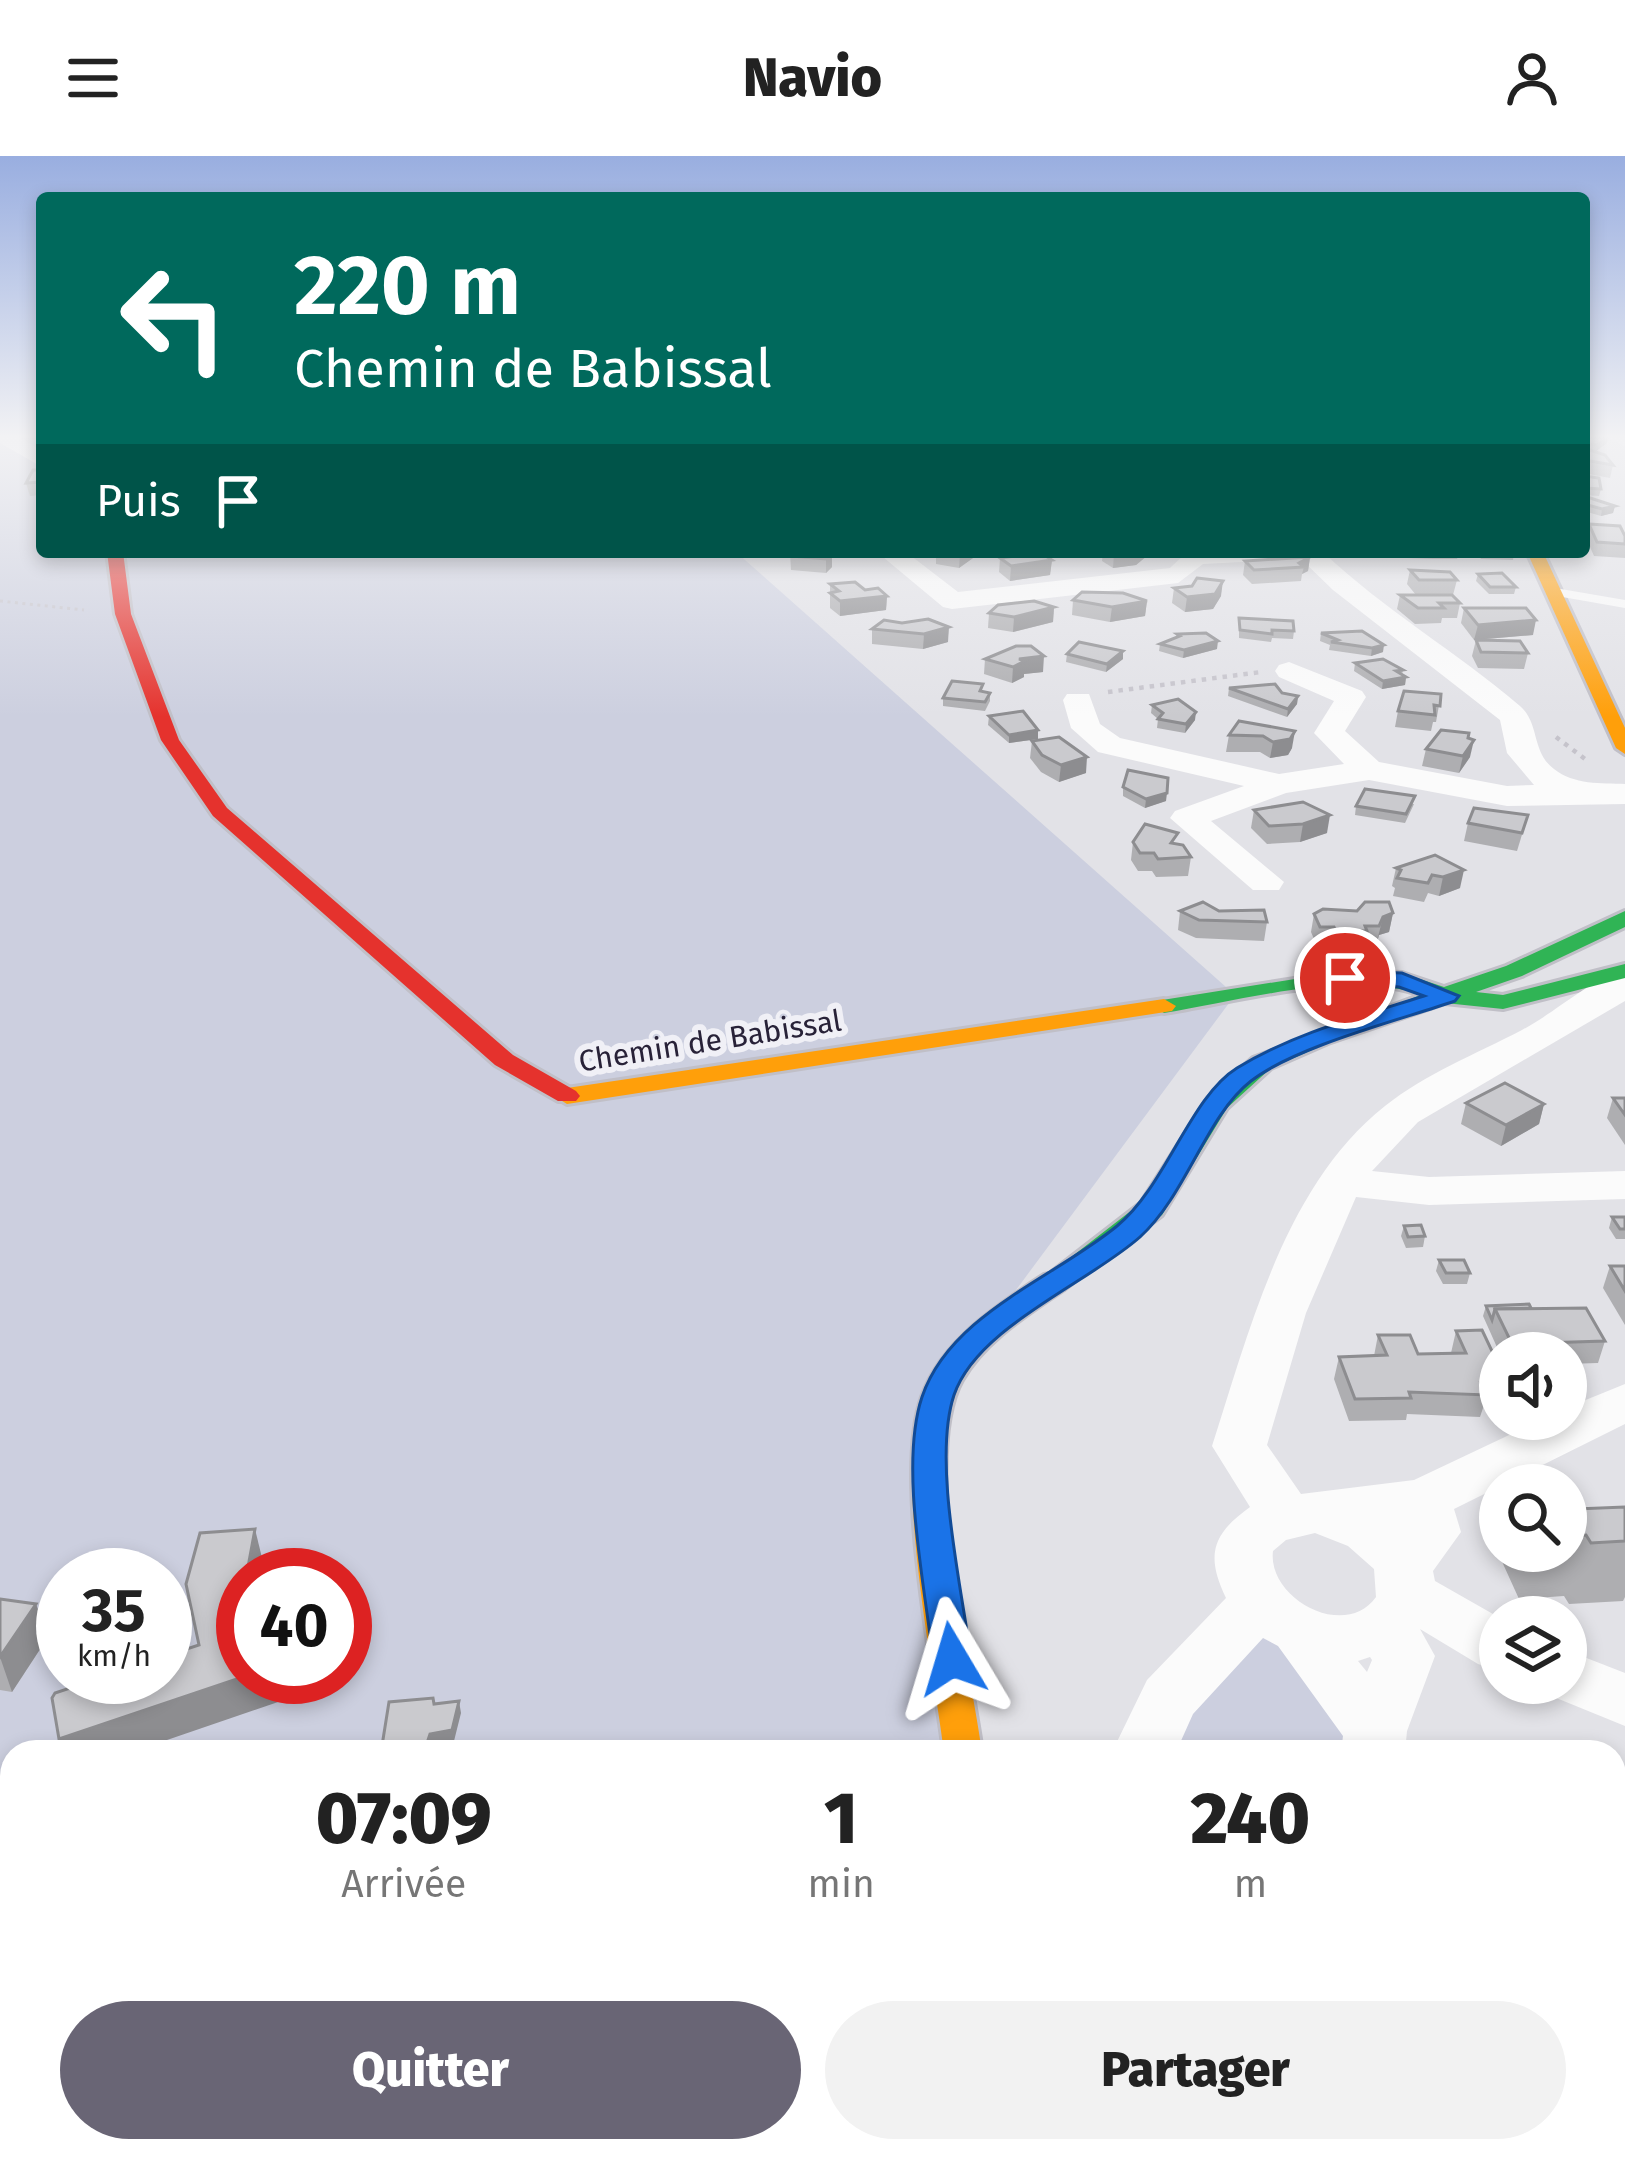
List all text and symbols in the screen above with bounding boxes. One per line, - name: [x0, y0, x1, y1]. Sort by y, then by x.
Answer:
- icon: menu: [60, 45, 126, 111]
- icon: person: [1499, 45, 1565, 111]
- text: Navio: [743, 46, 882, 110]
- text: 220 m: [294, 235, 521, 336]
- icon: left: [96, 240, 252, 396]
- text: Chemin de Babissal: [294, 337, 772, 401]
- icon: arrive: [205, 468, 271, 534]
- text: Puis: [96, 474, 181, 528]
- pin: [1294, 927, 1396, 1029]
- icon: arrive: [1312, 945, 1378, 1011]
- street label: Chemin de Babissal: [576, 1002, 844, 1080]
- map controls: [1479, 1332, 1587, 1704]
- button: sound: [1479, 1332, 1587, 1440]
- button: search: [1479, 1464, 1587, 1572]
- speed limit sign: 40: [216, 1548, 372, 1704]
- text: 35: [82, 1575, 146, 1647]
- position arrow: [889, 1596, 1015, 1722]
- button: layers: [1479, 1596, 1587, 1704]
- text: km/h: [77, 1638, 151, 1674]
- text: 07:09: [316, 1776, 492, 1862]
- text: 1: [824, 1776, 858, 1862]
- text: 240: [1191, 1776, 1310, 1862]
- text: Arrivée: [341, 1861, 466, 1907]
- text: min: [807, 1861, 875, 1907]
- text: m: [1234, 1861, 1267, 1907]
- button: Quitter: [60, 2001, 801, 2139]
- button: Partager: [825, 2001, 1566, 2139]

